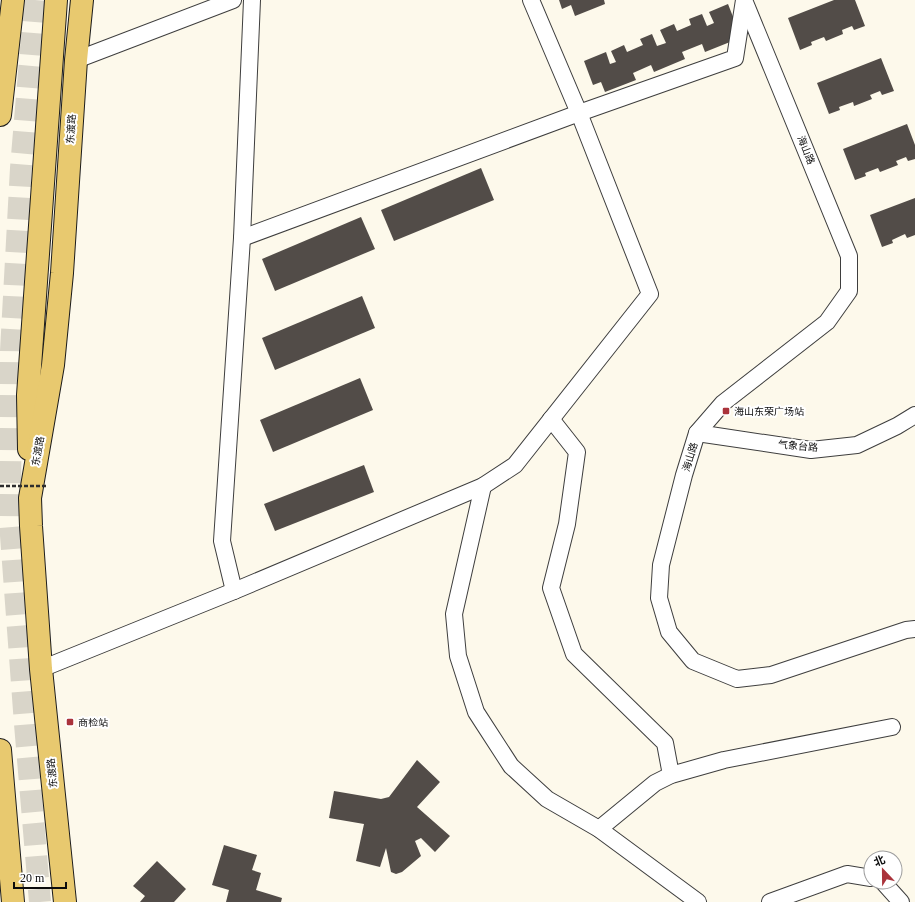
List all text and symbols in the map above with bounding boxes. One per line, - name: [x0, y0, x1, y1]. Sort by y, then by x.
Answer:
- street label: 东渡路: [64, 114, 78, 144]
- street label: 海山路: [795, 134, 817, 166]
- marker: 海山东荣广场站: [721, 406, 731, 416]
- place label: 海山东荣广场站: [734, 406, 804, 417]
- street label: 东渡路: [30, 435, 46, 467]
- street label: 气象台路: [778, 439, 818, 453]
- street label: 海山路: [680, 441, 700, 473]
- marker: 商检站: [65, 717, 75, 727]
- place label: 商检站: [78, 717, 108, 728]
- street label: 东渡路: [45, 758, 59, 788]
- north arrow: [863, 850, 903, 890]
- text: 北: [872, 853, 887, 868]
- scale bar: [14, 864, 66, 890]
- text: 20 m: [20, 871, 45, 885]

